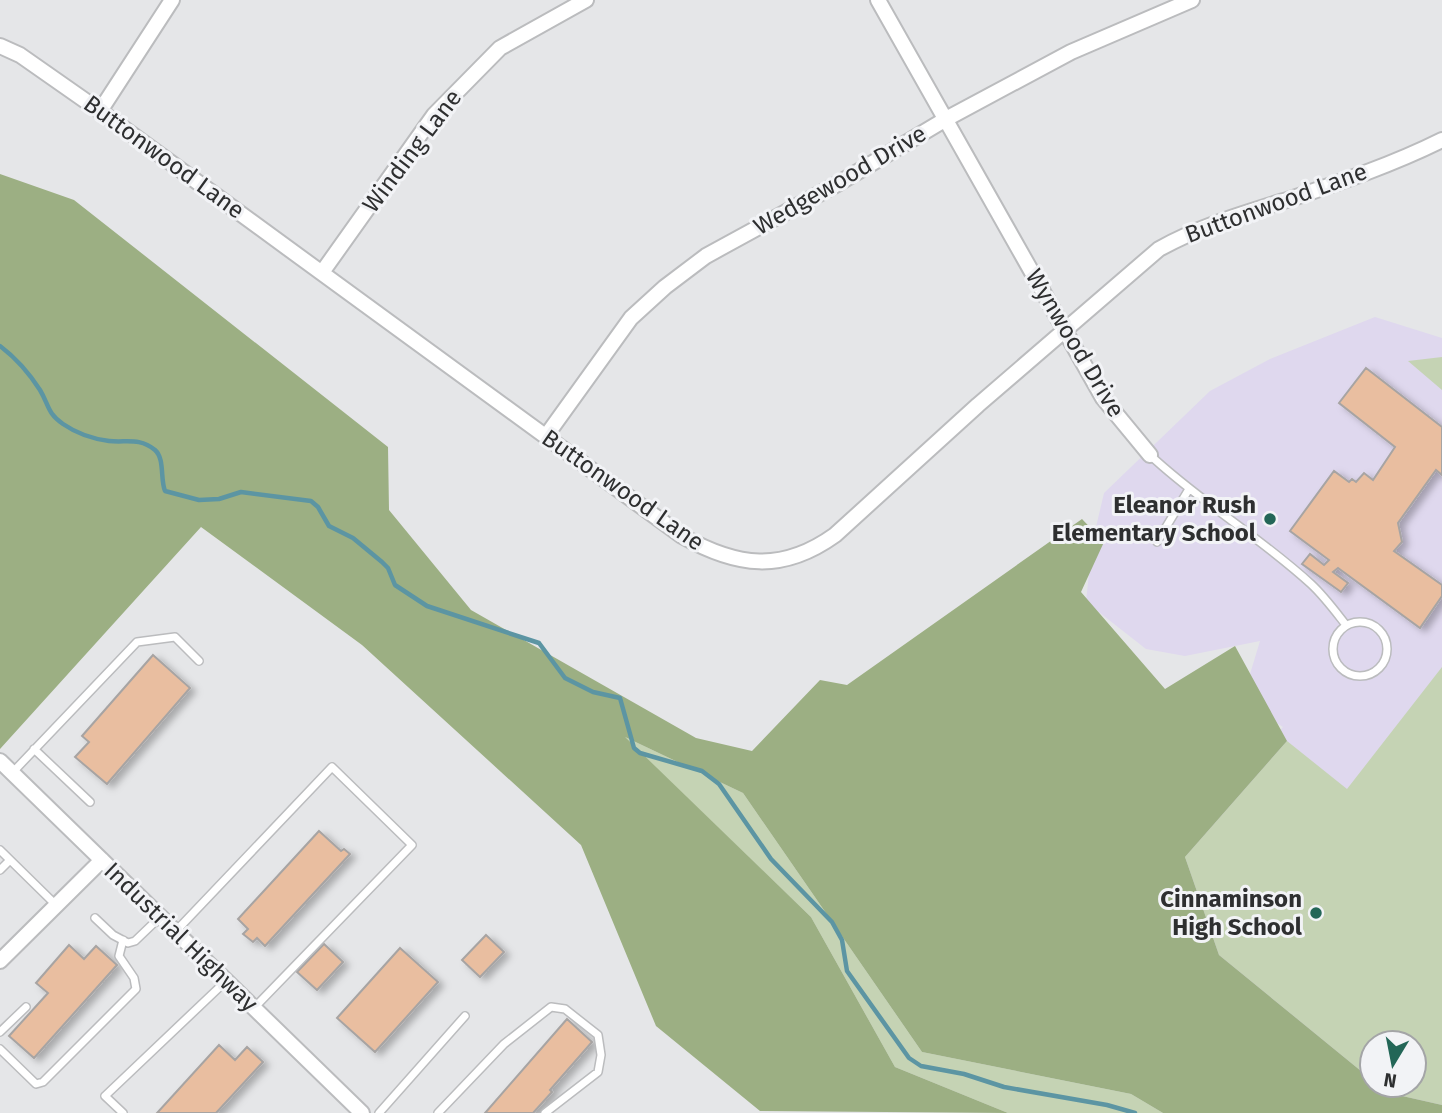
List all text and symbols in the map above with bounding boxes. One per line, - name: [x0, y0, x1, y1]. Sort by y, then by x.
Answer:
- street label: Winding Lane: [357, 84, 467, 218]
- street label: Buttonwood Lane: [78, 89, 250, 225]
- street label: Wedgewood Drive: [749, 119, 931, 241]
- street label: Buttonwood Lane: [1181, 157, 1371, 249]
- street label: Wynwood Drive: [1020, 264, 1130, 422]
- street label: Buttonwood Lane: [537, 424, 709, 556]
- place label: Eleanor Rush Elementary School: [1052, 491, 1257, 547]
- marker: Eleanor Rush Elementary School: [1262, 511, 1278, 527]
- street label: Industrial Highway: [98, 857, 264, 1018]
- place label: Cinnaminson High School: [1160, 885, 1303, 941]
- marker: Cinnaminson High School: [1308, 905, 1324, 921]
- north arrow: [1358, 1029, 1428, 1099]
- text: N: [1382, 1068, 1398, 1093]

